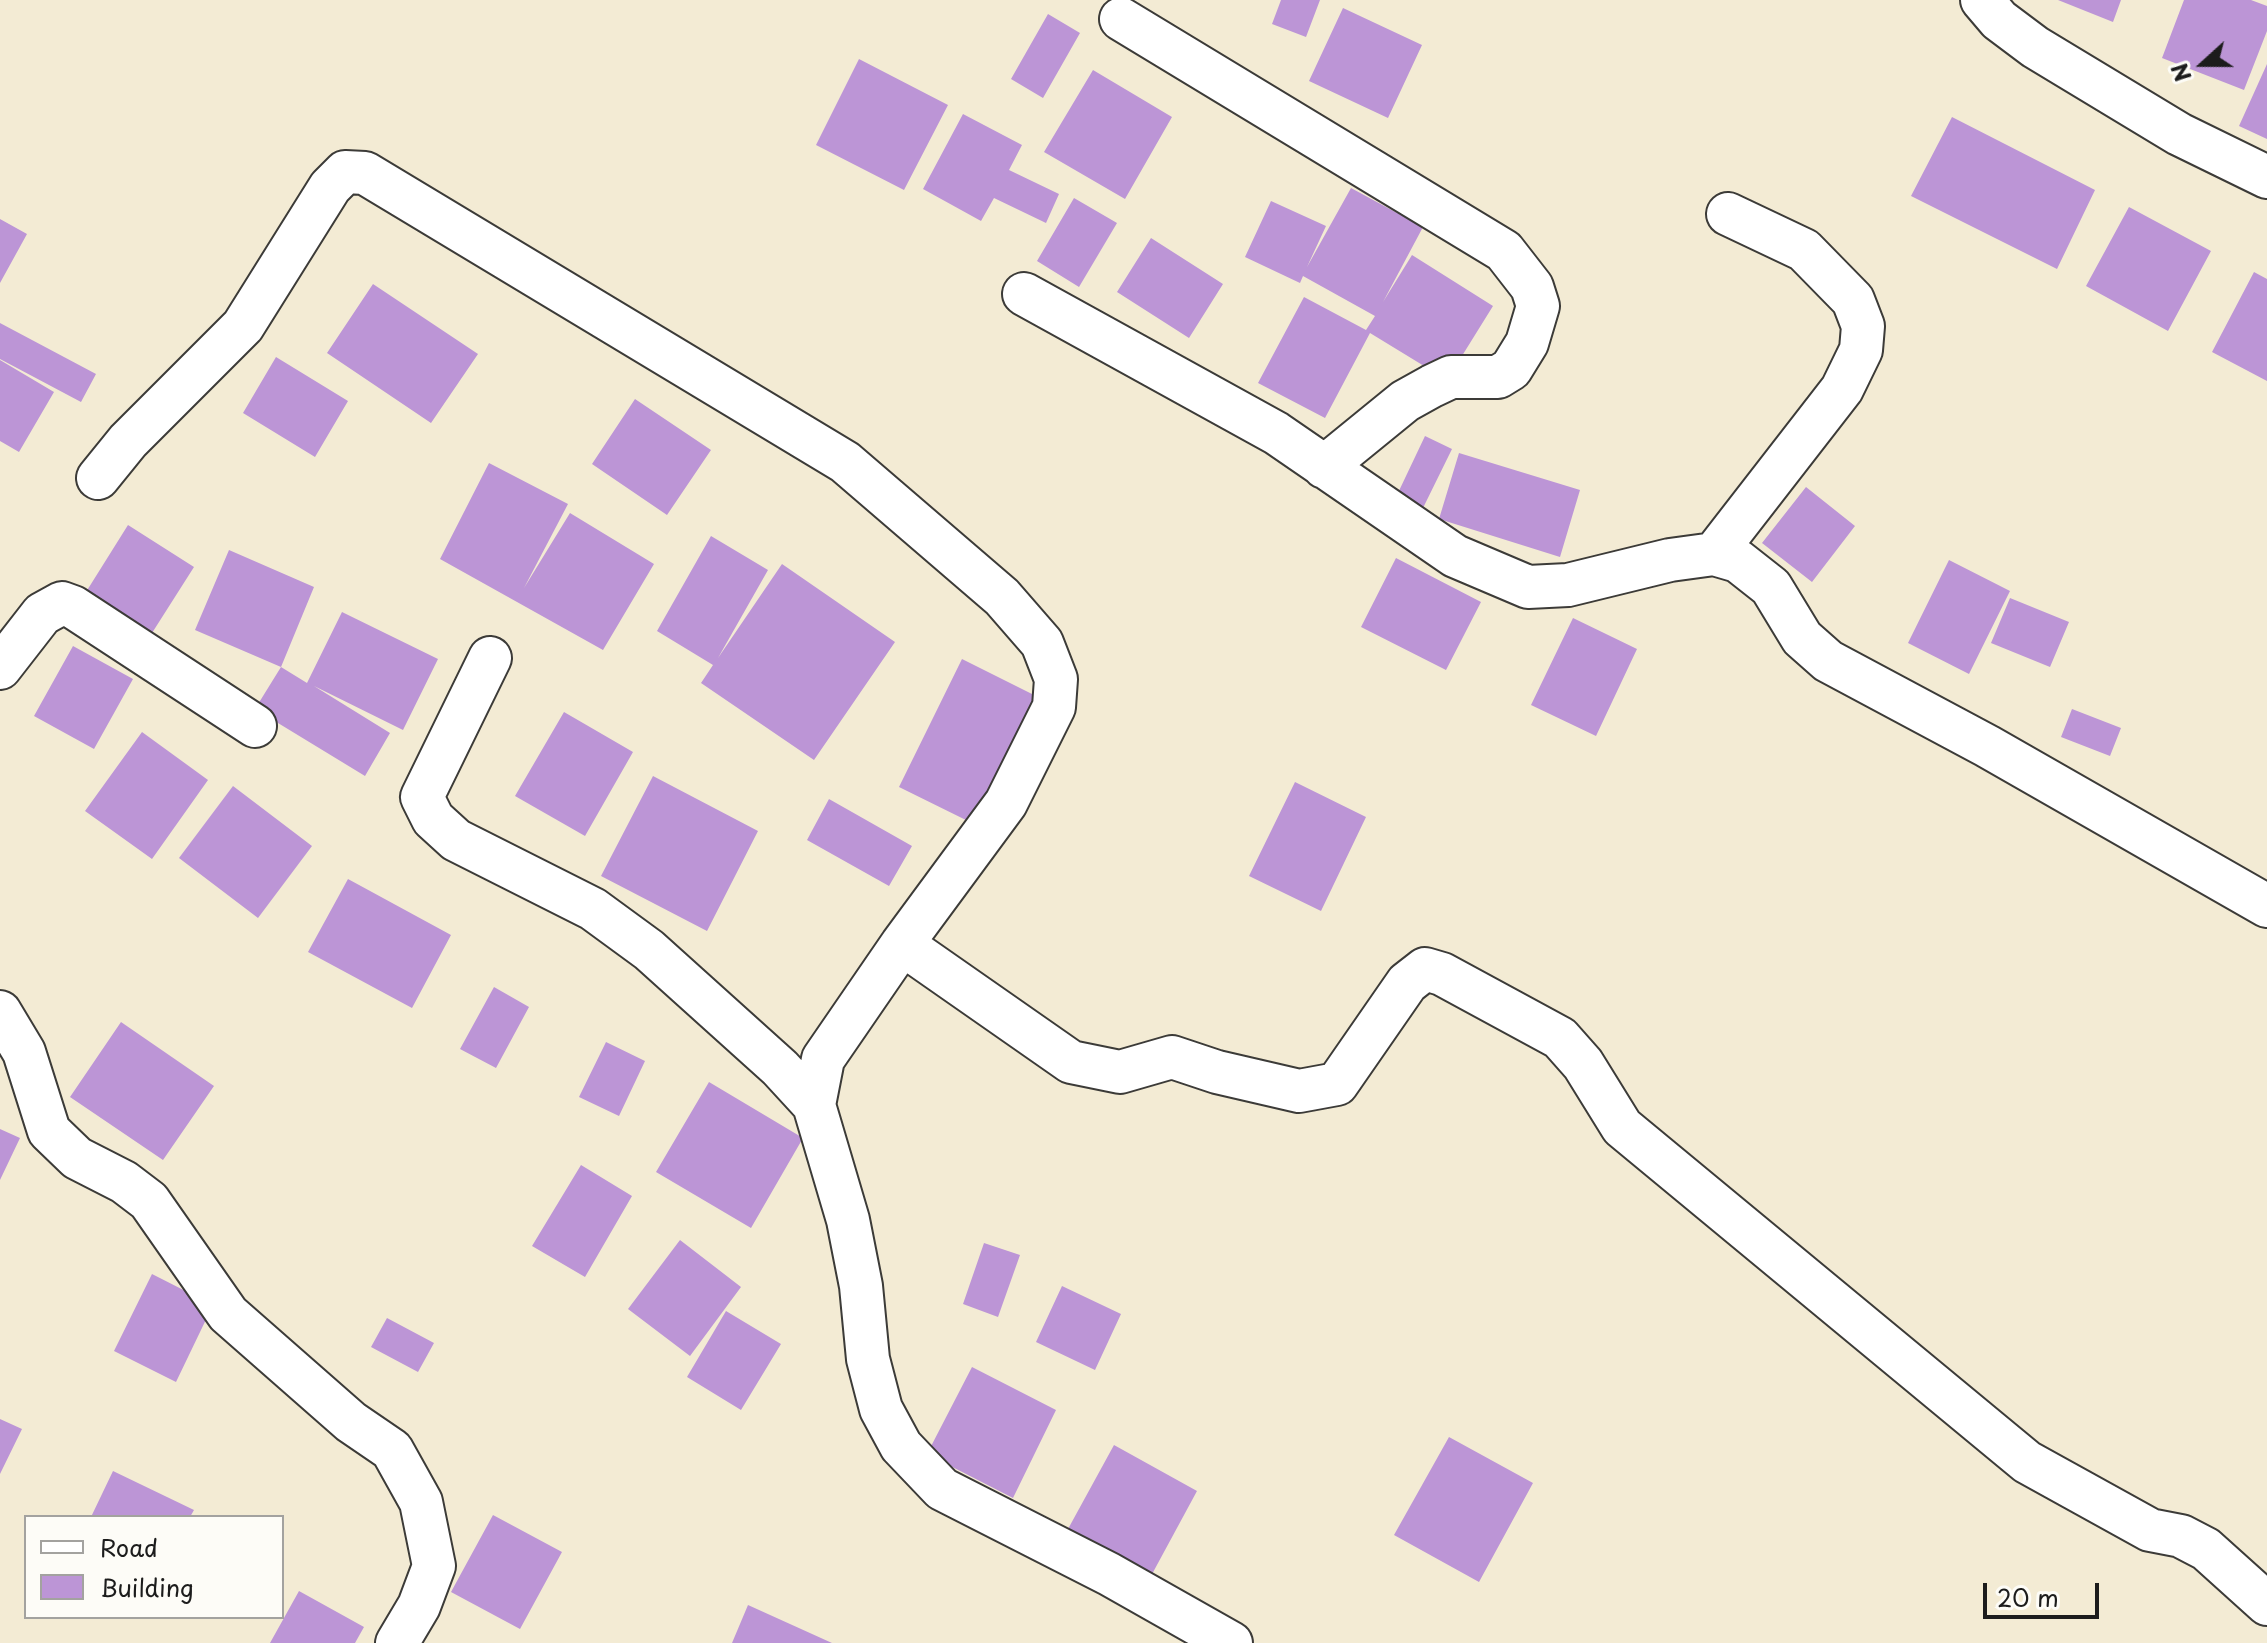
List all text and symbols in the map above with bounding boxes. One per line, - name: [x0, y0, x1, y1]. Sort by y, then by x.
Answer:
- north arrow: [2163, 24, 2243, 104]
- text: N: [2162, 59, 2199, 87]
- legend: [24, 1515, 284, 1619]
- text: Road: [100, 1529, 158, 1565]
- scale bar: [1987, 1567, 2103, 1617]
- text: Building: [100, 1569, 194, 1605]
- text: 20 m: [1997, 1579, 2059, 1615]

